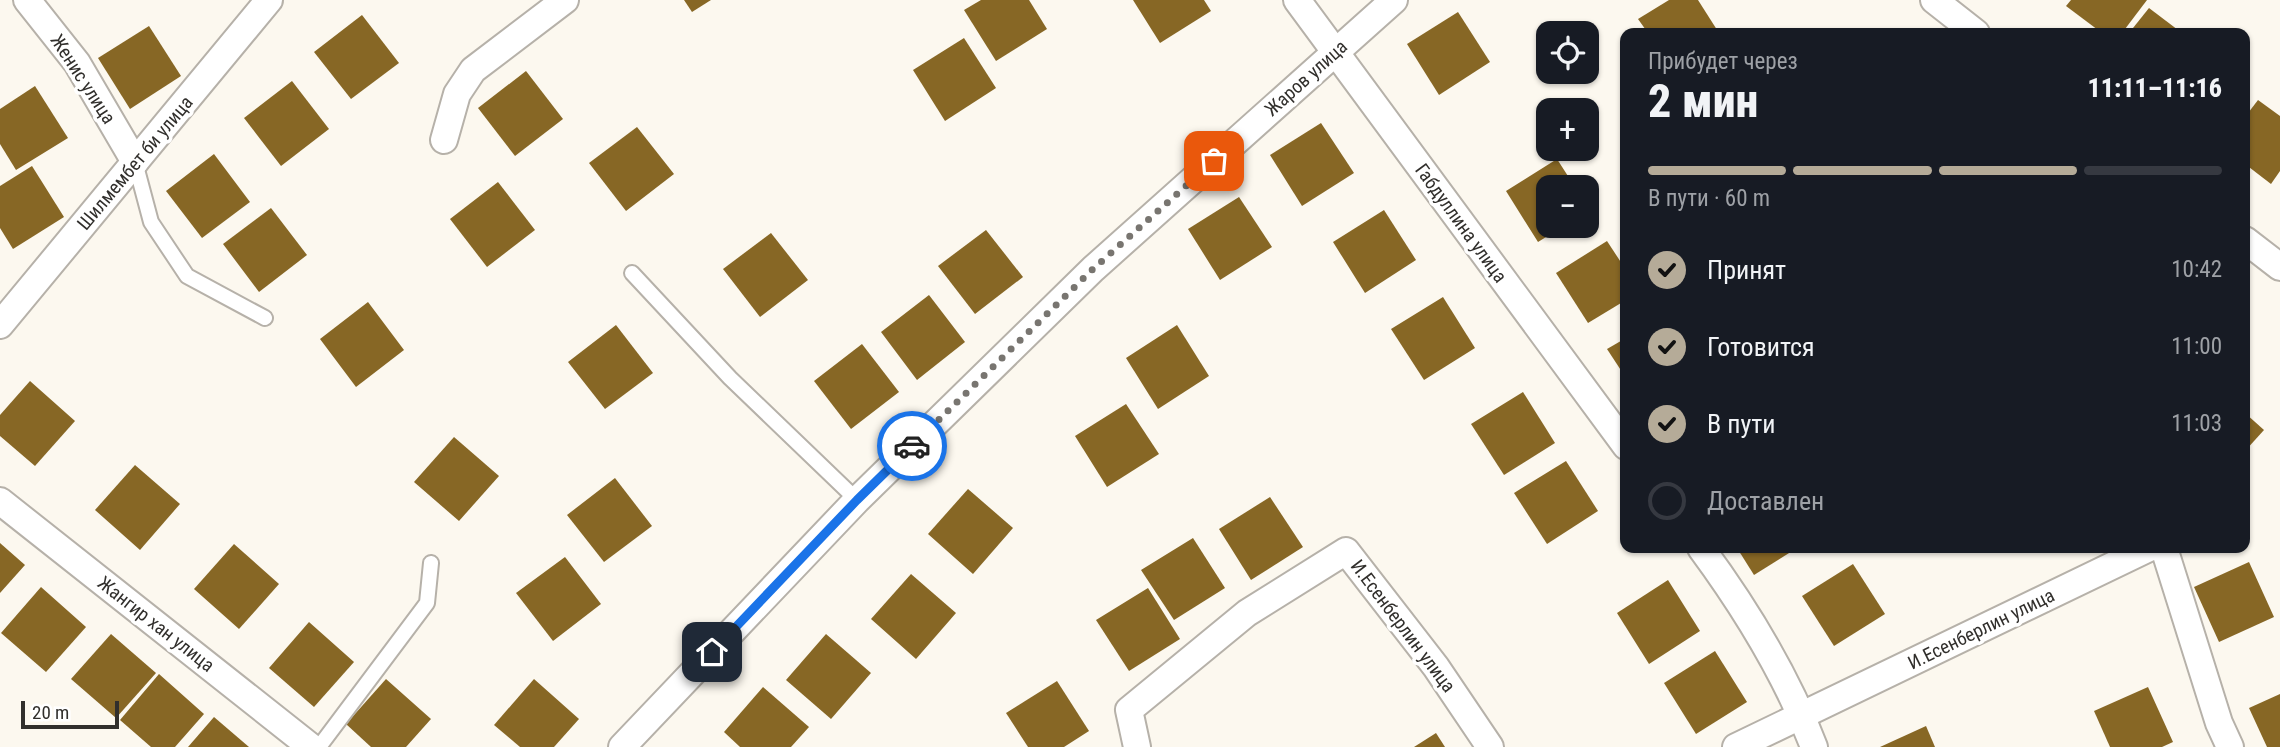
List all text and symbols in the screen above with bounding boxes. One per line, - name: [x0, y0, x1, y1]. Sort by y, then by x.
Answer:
- map controls: [1536, 21, 1599, 238]
- button: locate: [1536, 21, 1599, 84]
- street label: Женис улица: [46, 30, 120, 128]
- street label: Жаров улица: [1260, 35, 1352, 121]
- text: Прибудет через: [1648, 48, 1798, 75]
- text: 11:11–11:16: [2088, 73, 2222, 103]
- text: 2 мин: [1648, 74, 1758, 128]
- street label: Шилмембет би улица: [72, 91, 198, 235]
- button: +: [1536, 98, 1599, 161]
- pin: [1184, 131, 1244, 191]
- icon: bag: [1195, 142, 1233, 180]
- street label: Габдуллина улица: [1410, 159, 1512, 287]
- button: −: [1536, 175, 1599, 238]
- text: В пути · 60 m: [1648, 185, 1770, 212]
- icon: check: [1648, 251, 1686, 289]
- text: Принят: [1707, 255, 1786, 285]
- text: 10:42: [2171, 256, 2222, 283]
- icon: check: [1648, 328, 1686, 366]
- text: Готовится: [1707, 332, 1815, 362]
- text: 11:00: [2171, 333, 2222, 360]
- icon: check: [1648, 405, 1686, 443]
- text: В пути: [1707, 409, 1776, 439]
- text: 11:03: [2171, 410, 2222, 437]
- courier: [877, 411, 947, 481]
- icon: car: [893, 427, 931, 465]
- text: Доставлен: [1707, 486, 1824, 516]
- street label: И.Есенберлин улица: [1346, 555, 1460, 697]
- street label: Жангир хан улица: [93, 571, 219, 677]
- street label: И.Есенберлин улица: [1904, 584, 2058, 674]
- pin: [682, 622, 742, 682]
- icon: home: [693, 633, 731, 671]
- scale bar: [21, 698, 119, 730]
- text: 20 m: [32, 701, 69, 724]

